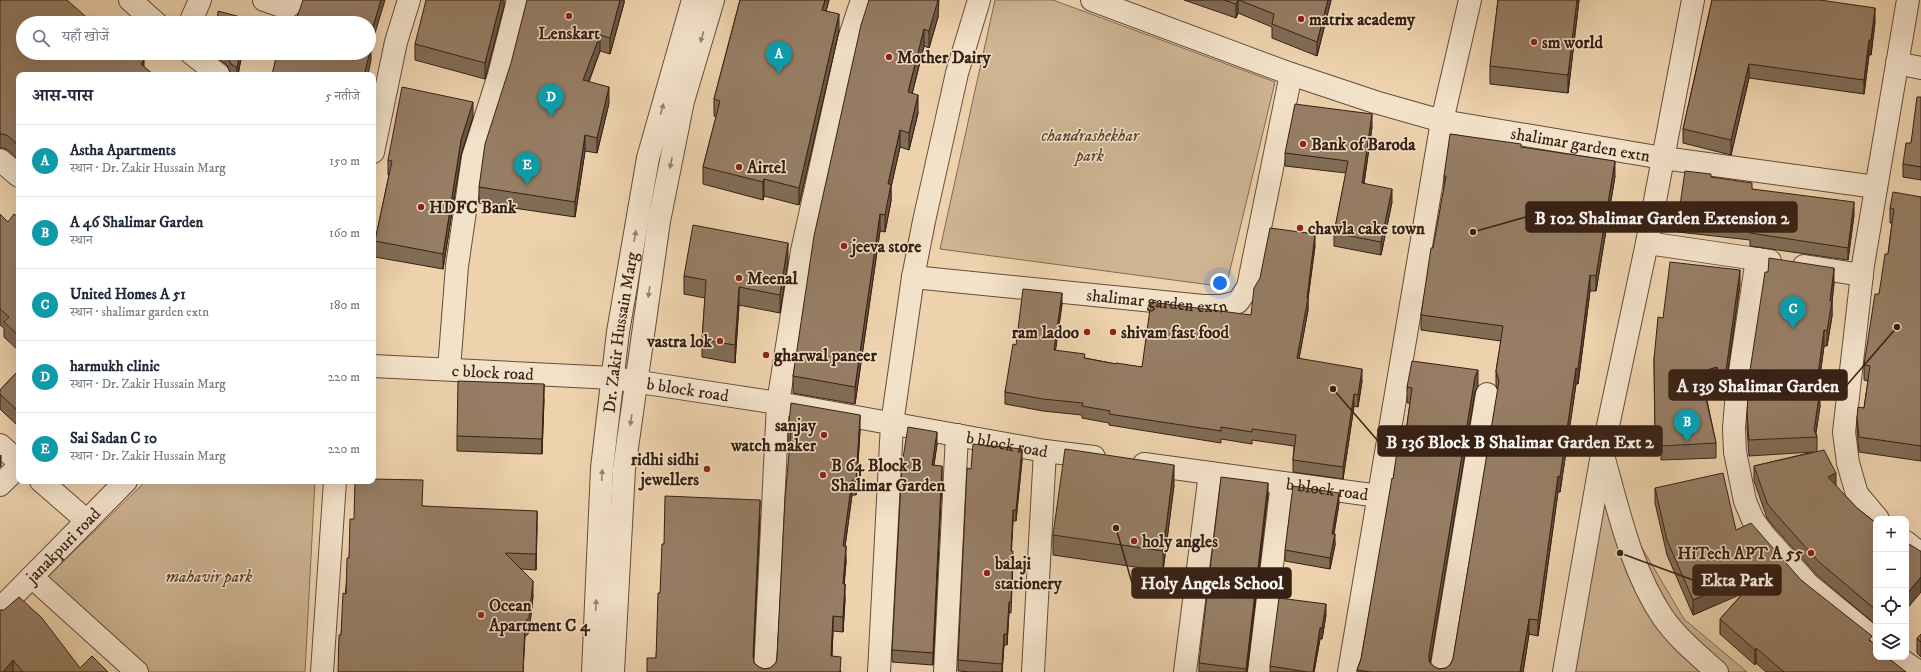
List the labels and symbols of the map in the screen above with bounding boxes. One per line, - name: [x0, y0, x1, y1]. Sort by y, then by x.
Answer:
- place label: matrix academy: [1309, 9, 1416, 31]
- marker: Lenskart: [564, 11, 574, 21]
- marker: matrix academy: [1296, 14, 1306, 24]
- place label: Lenskart: [538, 23, 600, 45]
- one-way arrow: [699, 32, 705, 44]
- place label: sm world: [1542, 32, 1603, 54]
- marker: sm world: [1529, 37, 1539, 47]
- pin: A: [766, 41, 792, 74]
- place label: Mother Dairy: [897, 47, 991, 69]
- marker: Mother Dairy: [884, 52, 894, 62]
- pin: D: [538, 84, 564, 117]
- one-way arrow: [660, 102, 666, 115]
- street label: shalimar garden extn: [1509, 123, 1652, 168]
- park label: chandrashekhar park: [1041, 125, 1141, 167]
- place label: Bank of Baroda: [1311, 134, 1416, 156]
- marker: Bank of Baroda: [1298, 139, 1308, 149]
- pin: E: [514, 152, 540, 185]
- one-way arrow: [667, 157, 673, 170]
- place label: Airtel: [746, 157, 787, 179]
- marker: Airtel: [734, 162, 744, 172]
- place label: HDFC Bank: [429, 197, 517, 219]
- marker: HDFC Bank: [416, 202, 426, 212]
- callout: B 102 Shalimar Garden Extension 2: [1526, 202, 1797, 232]
- text: B 102 Shalimar Garden Extension 2: [1535, 208, 1791, 230]
- place label: chawla cake town: [1308, 218, 1425, 240]
- marker: chawla cake town: [1295, 223, 1305, 233]
- one-way arrow: [632, 229, 638, 242]
- place label: jeeva store: [849, 236, 921, 258]
- marker: jeeva store: [839, 241, 849, 251]
- street label: Dr. Zakir Hussain Marg: [599, 250, 644, 414]
- place label: Meenal: [747, 268, 798, 290]
- marker: Meenal: [734, 273, 744, 283]
- your location: [1210, 273, 1230, 293]
- street label: shalimar garden extn: [1085, 284, 1230, 319]
- one-way arrow: [646, 285, 652, 298]
- pin: C: [1780, 296, 1806, 329]
- place label: ram ladoo: [1012, 322, 1079, 344]
- place label: shivam fast food: [1121, 322, 1229, 344]
- marker: ram ladoo: [1082, 327, 1092, 337]
- marker: shivam fast food: [1108, 327, 1118, 337]
- place label: vastra lok: [646, 331, 713, 353]
- marker: vastra lok: [715, 336, 725, 346]
- place label: gharwal paneer: [773, 345, 877, 367]
- marker: gharwal paneer: [761, 350, 771, 360]
- street label: c block road: [451, 360, 535, 386]
- callout: A 139 Shalimar Garden: [1669, 370, 1847, 400]
- street label: b block road: [645, 373, 731, 407]
- text: A 139 Shalimar Garden: [1676, 376, 1840, 398]
- pin: B: [1674, 409, 1700, 442]
- one-way arrow: [628, 414, 634, 426]
- place label: sanjay watch maker: [730, 415, 817, 457]
- callout: B 136 Block B Shalimar Garden Ext 2: [1378, 426, 1662, 456]
- street label: b block road: [964, 427, 1050, 463]
- marker: sanjay watch maker: [819, 430, 829, 440]
- text: B 136 Block B Shalimar Garden Ext 2: [1386, 432, 1655, 454]
- place label: ridhi sidhi jewellers: [631, 449, 700, 491]
- place label: B 64 Block B Shalimar Garden: [831, 455, 945, 497]
- marker: ridhi sidhi jewellers: [702, 464, 712, 474]
- one-way arrow: [599, 468, 605, 481]
- marker: B 64 Block B Shalimar Garden: [818, 470, 828, 480]
- street label: b block road: [1285, 473, 1370, 506]
- street label: janakpuri road: [20, 503, 106, 590]
- place label: holy angles: [1141, 531, 1218, 553]
- marker: holy angles: [1129, 536, 1139, 546]
- place label: HiTech APT A 55: [1677, 543, 1804, 565]
- marker: HiTech APT A 55: [1806, 548, 1816, 558]
- place label: balaji stationery: [994, 553, 1063, 595]
- callout: Ekta Park: [1693, 565, 1781, 595]
- park label: mahavir park: [166, 566, 253, 588]
- marker: balaji stationery: [982, 568, 992, 578]
- callout: Holy Angels School: [1132, 568, 1291, 598]
- text: Ekta Park: [1701, 570, 1774, 592]
- text: Holy Angels School: [1141, 573, 1284, 595]
- place label: Ocean Apartment C 4: [488, 595, 591, 637]
- one-way arrow: [593, 599, 600, 611]
- marker: Ocean Apartment C 4: [476, 610, 486, 620]

